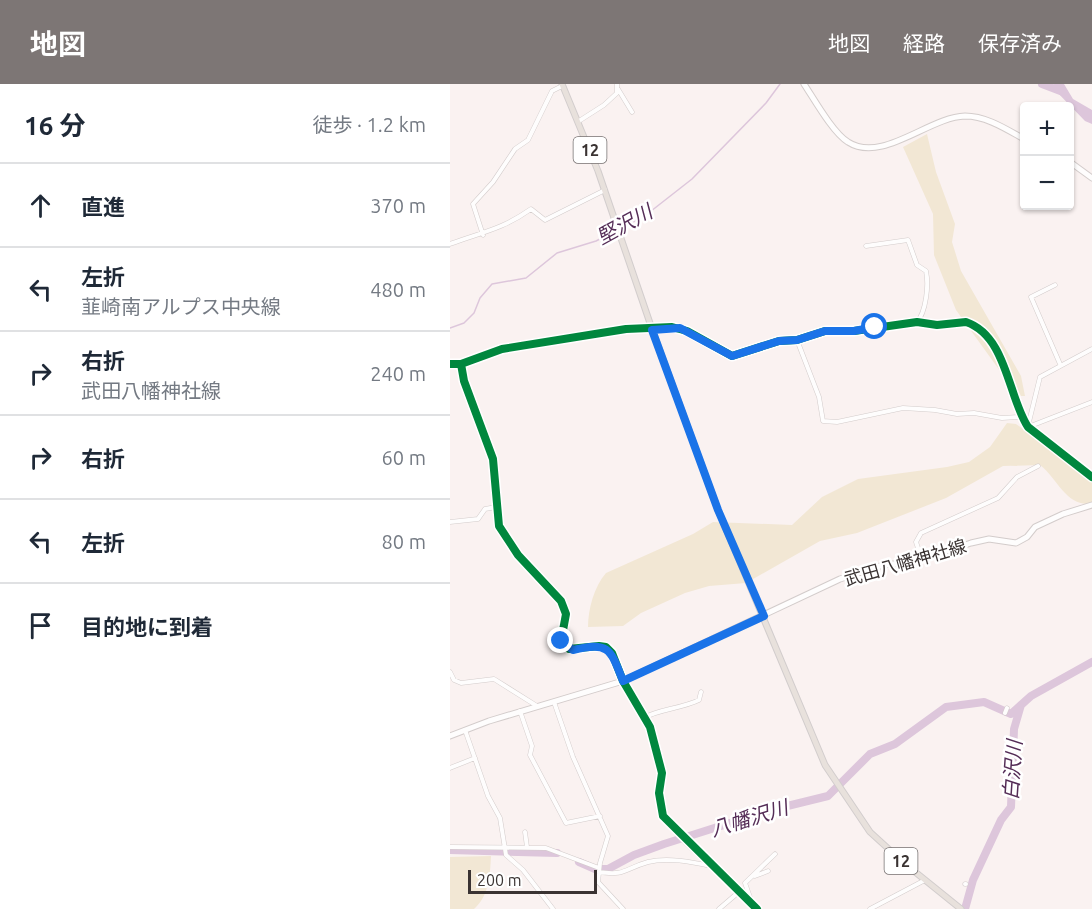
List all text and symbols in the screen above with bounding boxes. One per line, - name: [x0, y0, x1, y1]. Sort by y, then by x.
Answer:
- text: 地図: [30, 28, 86, 59]
- text: 地図: [828, 31, 870, 55]
- text: 経路: [903, 31, 945, 55]
- text: 保存済み: [978, 31, 1062, 55]
- map controls: [1020, 102, 1074, 210]
- button: +: [1020, 102, 1074, 156]
- text: 16 分: [24, 111, 86, 140]
- text: 徒歩 · 1.2 km: [313, 113, 426, 136]
- road number: 12: [574, 137, 606, 163]
- button: −: [1020, 156, 1074, 210]
- icon: ahead: [24, 189, 57, 222]
- text: 直進: [81, 194, 125, 219]
- text: 370 m: [370, 194, 426, 217]
- water label: 堅沢川: [592, 198, 658, 249]
- text: 左折: [81, 264, 125, 289]
- icon: left: [24, 273, 57, 306]
- text: 480 m: [370, 278, 426, 301]
- text: 韮崎南アルプス中央線: [81, 295, 281, 318]
- route start: [861, 313, 887, 339]
- text: 右折: [81, 348, 125, 373]
- icon: right: [24, 357, 57, 390]
- text: 240 m: [370, 362, 426, 385]
- text: 武田八幡神社線: [81, 379, 221, 402]
- icon: right: [24, 441, 57, 474]
- text: 右折: [81, 446, 125, 471]
- text: 60 m: [382, 446, 426, 469]
- icon: left: [24, 525, 57, 558]
- text: 左折: [81, 530, 125, 555]
- text: 80 m: [382, 530, 426, 553]
- street label: 武田八幡神社線: [842, 535, 968, 589]
- icon: arrive: [24, 609, 57, 642]
- text: 目的地に到着: [81, 614, 213, 639]
- route end: [547, 627, 573, 653]
- water label: 白沢川: [998, 737, 1026, 801]
- water label: 八幡沢川: [707, 795, 793, 841]
- road number: 12: [884, 848, 918, 874]
- scale bar: [468, 867, 597, 894]
- text: 200 m: [477, 871, 522, 889]

